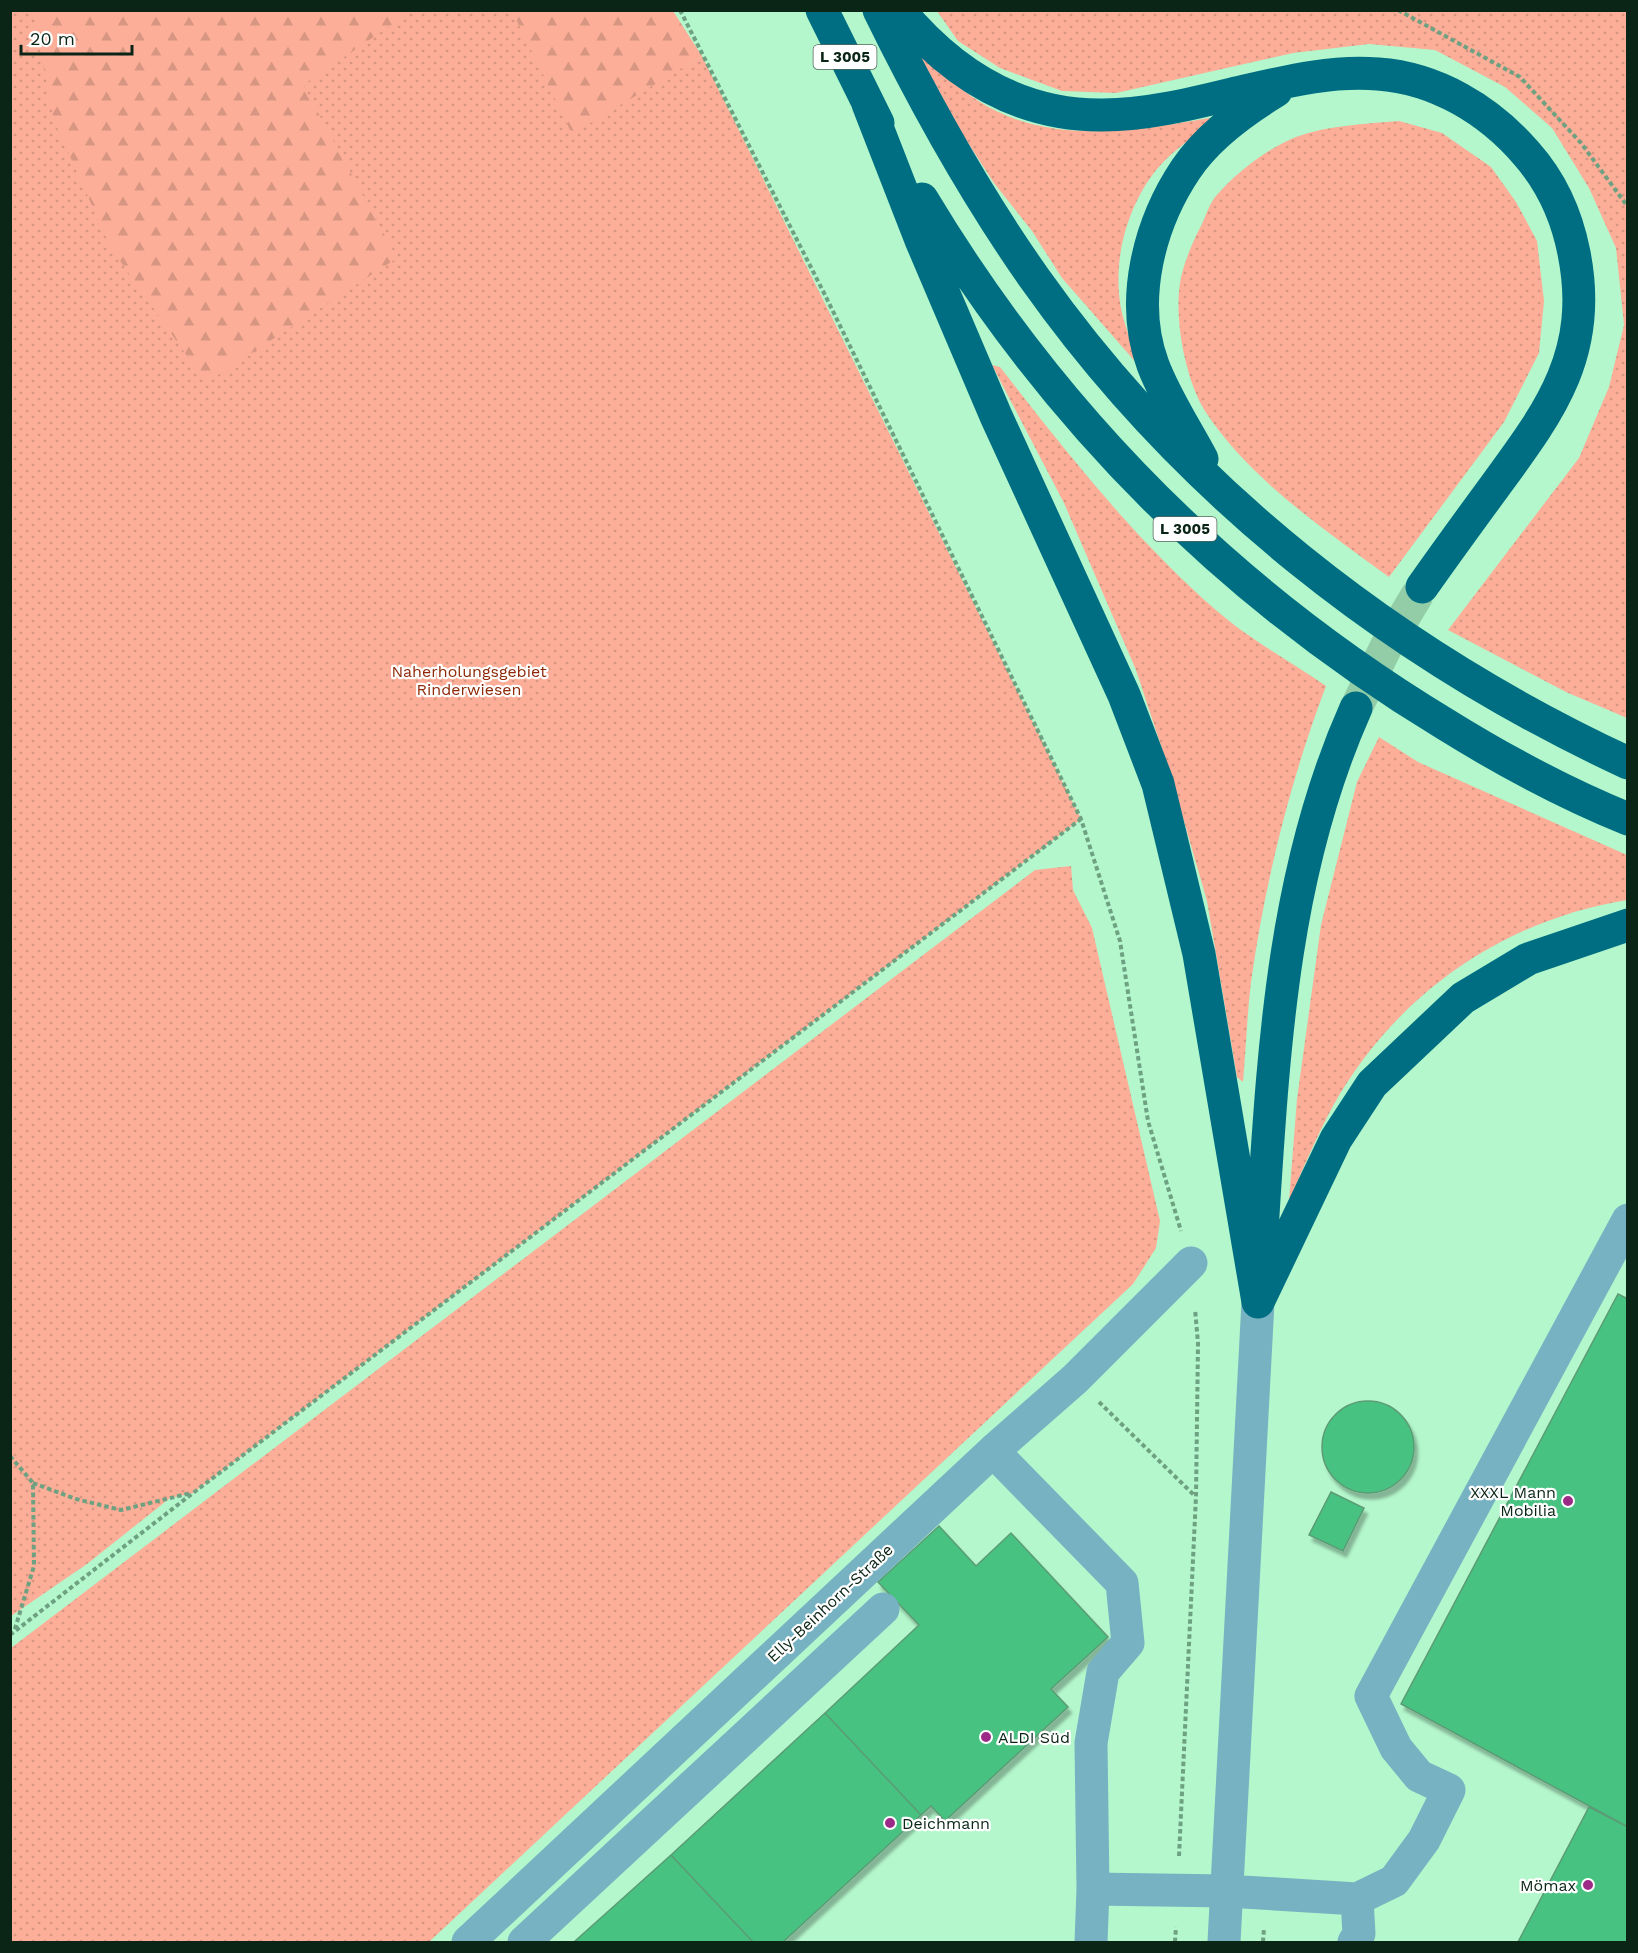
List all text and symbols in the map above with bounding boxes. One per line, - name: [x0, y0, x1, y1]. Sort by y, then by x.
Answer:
- scale bar: [21, 18, 132, 56]
- text: 20 m: [30, 28, 75, 49]
- road number: L 3005: [814, 45, 876, 69]
- road number: L 3005: [1154, 517, 1216, 541]
- park label: Naherholungsgebiet Rinderwiesen: [391, 662, 547, 699]
- place label: XXXL Mann Mobilia: [1470, 1483, 1556, 1520]
- marker: XXXL Mann Mobilia: [1561, 1494, 1575, 1508]
- street label: Elly-Beinhorn-Straße: [763, 1540, 897, 1666]
- place label: ALDI Süd: [998, 1728, 1070, 1747]
- marker: ALDI Süd: [979, 1730, 993, 1744]
- place label: Deichmann: [902, 1814, 990, 1833]
- marker: Deichmann: [883, 1816, 897, 1830]
- place label: Mömax: [1520, 1876, 1576, 1895]
- marker: Mömax: [1581, 1878, 1595, 1892]

